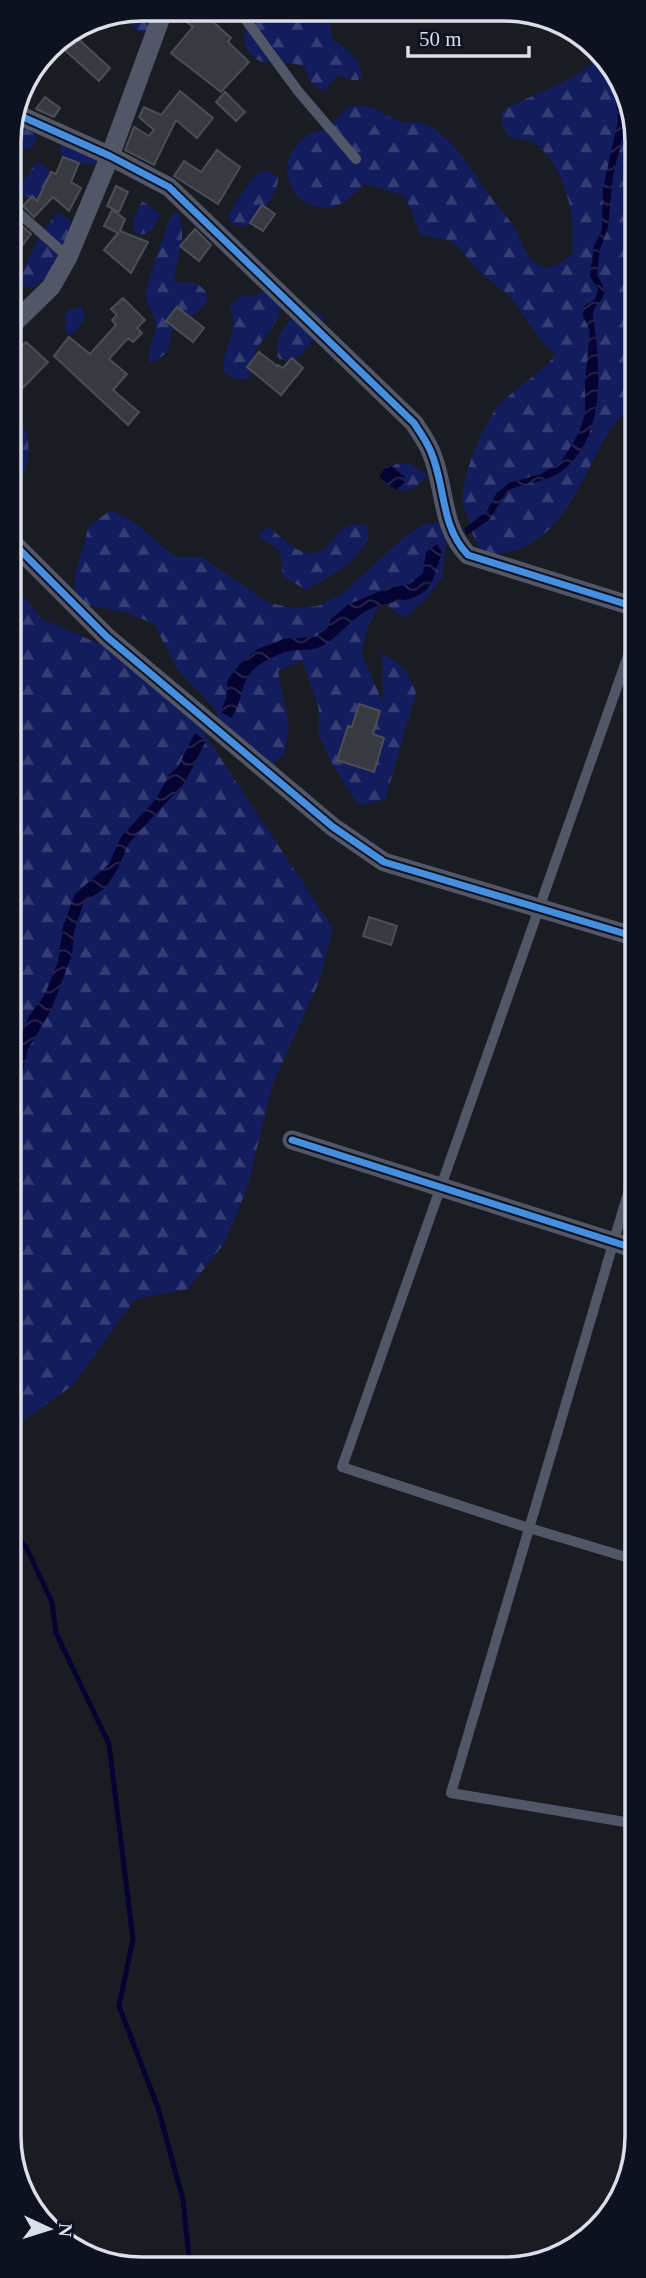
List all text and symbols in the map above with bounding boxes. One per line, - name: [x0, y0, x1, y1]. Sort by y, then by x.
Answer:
- scale bar: [408, 14, 529, 58]
- text: 50 m: [419, 27, 462, 51]
- north arrow: [14, 2194, 84, 2264]
- text: N: [54, 2223, 76, 2238]

